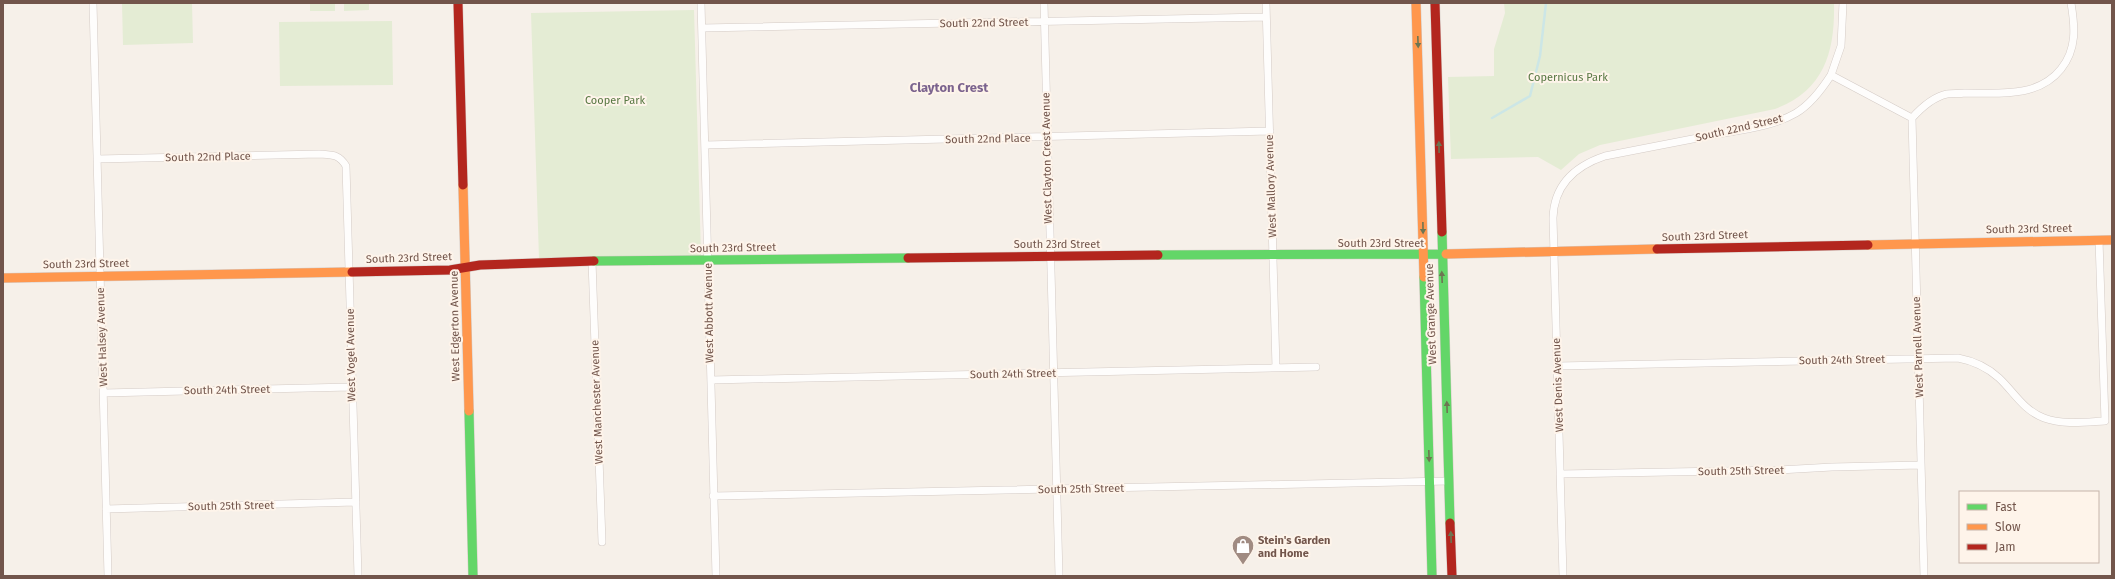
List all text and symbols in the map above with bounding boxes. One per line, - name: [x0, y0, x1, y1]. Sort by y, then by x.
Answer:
- street label: South 22nd Street: [939, 16, 1029, 30]
- one-way arrow: [1414, 36, 1421, 48]
- park label: Copernicus Park: [1528, 71, 1608, 84]
- district label: Clayton Crest: [910, 80, 989, 95]
- street label: West Clayton Crest Avenue: [1039, 92, 1055, 224]
- park label: Cooper Park: [585, 94, 645, 107]
- street label: South 22nd Street: [1694, 112, 1784, 144]
- street label: South 22nd Place: [945, 132, 1031, 146]
- street label: West Mallory Avenue: [1263, 134, 1279, 238]
- one-way arrow: [1436, 140, 1442, 153]
- street label: South 22nd Place: [165, 150, 251, 164]
- one-way arrow: [1419, 222, 1426, 234]
- street label: South 23rd Street: [1986, 222, 2072, 236]
- street label: South 23rd Street: [1662, 228, 1748, 244]
- street label: South 23rd Street: [1338, 237, 1424, 250]
- street label: South 23rd Street: [1014, 238, 1100, 251]
- street label: South 23rd Street: [690, 241, 776, 255]
- street label: South 23rd Street: [366, 250, 452, 266]
- street label: South 23rd Street: [43, 257, 129, 271]
- street label: West Abbott Avenue: [702, 263, 716, 363]
- street label: West Grange Avenue: [1423, 263, 1439, 365]
- street label: West Edgerton Avenue: [448, 270, 462, 382]
- one-way arrow: [1439, 271, 1446, 283]
- street label: West Halsey Avenue: [94, 287, 110, 387]
- street label: West Parnell Avenue: [1910, 296, 1926, 398]
- street label: West Vogel Avenue: [344, 308, 358, 402]
- street label: West Denis Avenue: [1550, 338, 1566, 432]
- street label: West Manchester Avenue: [588, 340, 606, 464]
- street label: South 24th Street: [1799, 353, 1885, 367]
- street label: South 24th Street: [970, 367, 1056, 381]
- street label: South 24th Street: [184, 383, 270, 397]
- one-way arrow: [1443, 401, 1450, 413]
- one-way arrow: [1426, 450, 1432, 463]
- street label: South 25th Street: [1698, 464, 1784, 478]
- street label: South 25th Street: [1038, 482, 1124, 496]
- legend: [1959, 491, 2099, 563]
- street label: South 25th Street: [188, 499, 274, 513]
- text: Fast: [1995, 500, 2017, 514]
- text: Slow: [1995, 520, 2021, 534]
- one-way arrow: [1448, 530, 1454, 543]
- shop icon: Stein's Garden and Home: [1230, 533, 1256, 566]
- place label: Stein's Garden and Home: [1258, 534, 1330, 560]
- text: Jam: [1995, 540, 2015, 554]

